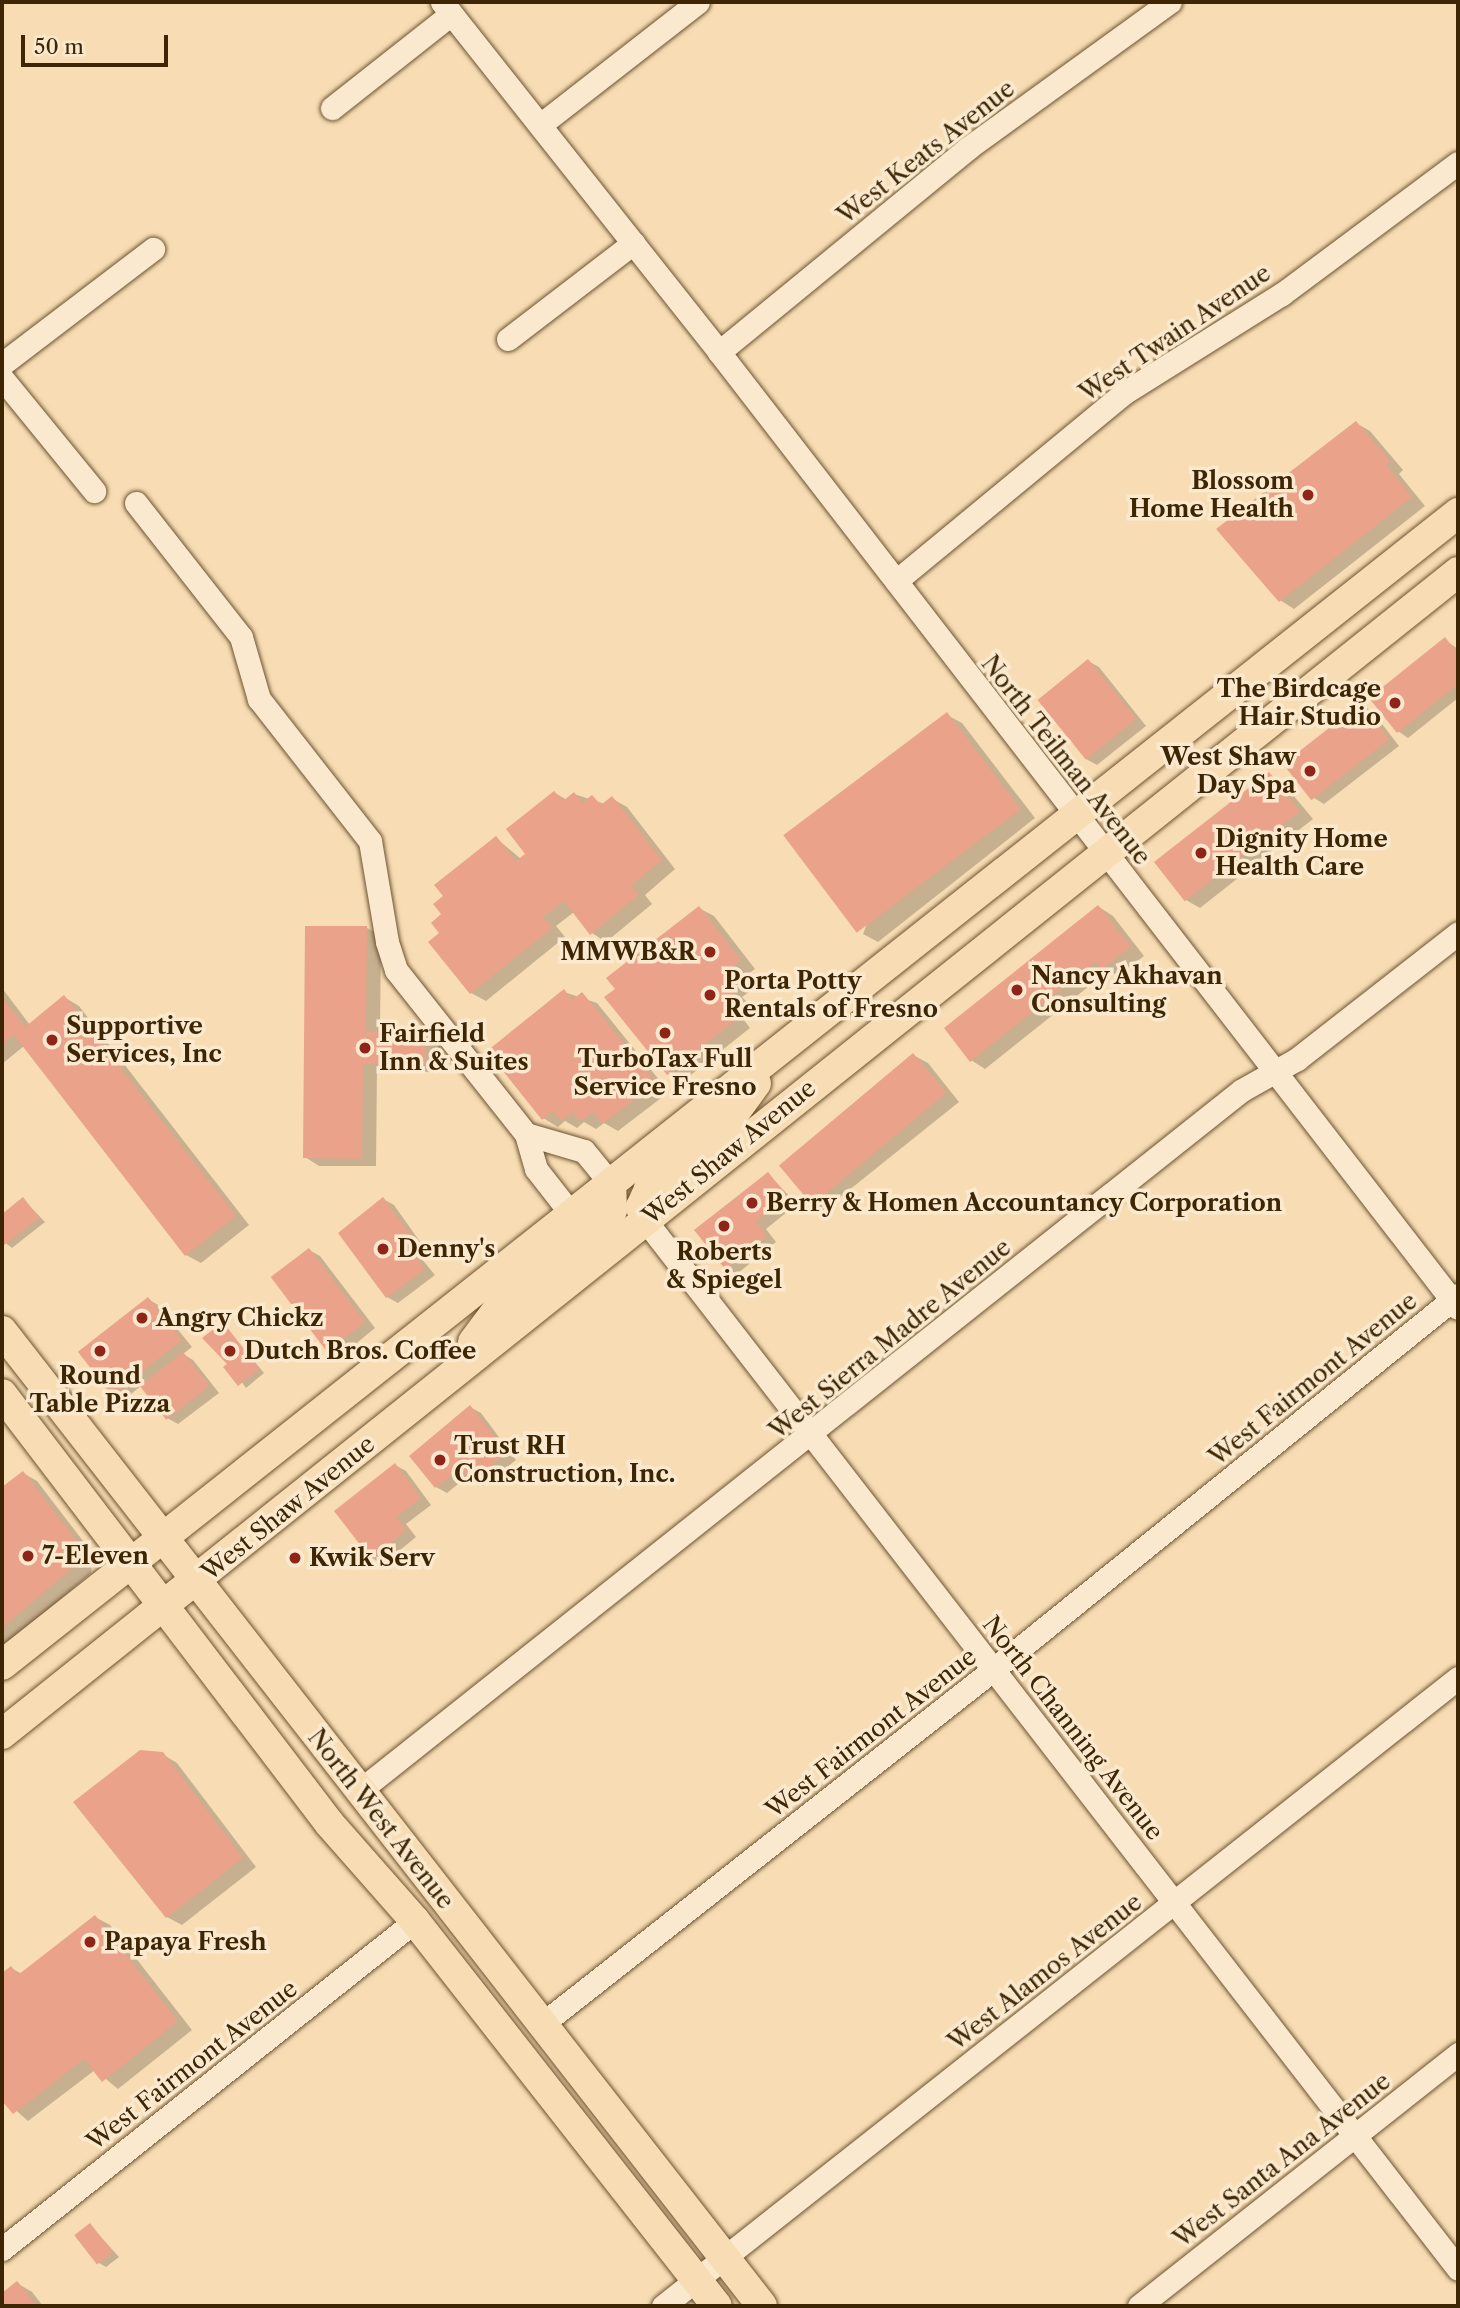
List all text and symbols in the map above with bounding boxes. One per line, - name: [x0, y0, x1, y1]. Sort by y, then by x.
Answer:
- scale bar: [24, 21, 172, 65]
- text: 50 m: [34, 34, 84, 59]
- street label: West Keats Avenue: [831, 74, 1021, 230]
- street label: West Twain Avenue: [1073, 258, 1277, 408]
- place label: Blossom Home Health: [1129, 467, 1294, 523]
- marker: Blossom Home Health: [1300, 487, 1316, 503]
- street label: North Teilman Avenue: [975, 649, 1157, 871]
- place label: The Birdcage Hair Studio: [1217, 675, 1381, 731]
- marker: The Birdcage Hair Studio: [1387, 695, 1403, 711]
- place label: West Shaw Day Spa: [1161, 743, 1296, 799]
- marker: West Shaw Day Spa: [1302, 763, 1318, 779]
- place label: Dignity Home Health Care: [1215, 825, 1389, 881]
- marker: Dignity Home Health Care: [1193, 845, 1209, 861]
- place label: MMWB&R: [560, 938, 696, 966]
- marker: MMWB&R: [702, 944, 718, 960]
- place label: Nancy Akhavan Consulting: [1031, 962, 1224, 1018]
- place label: Porta Potty Rentals of Fresno: [724, 967, 938, 1023]
- marker: Nancy Akhavan Consulting: [1009, 982, 1025, 998]
- marker: Porta Potty Rentals of Fresno: [702, 987, 718, 1003]
- place label: Supportive Services, Inc: [66, 1012, 222, 1068]
- place label: Fairfield Inn & Suites: [379, 1020, 529, 1076]
- marker: TurboTax Full Service Fresno: [657, 1025, 673, 1041]
- marker: Supportive Services, Inc: [44, 1032, 60, 1048]
- marker: Fairfield Inn & Suites: [357, 1040, 373, 1056]
- place label: TurboTax Full Service Fresno: [574, 1045, 756, 1101]
- street label: West Shaw Avenue: [636, 1073, 822, 1231]
- place label: Berry & Homen Accountancy Corporation: [766, 1189, 1284, 1217]
- marker: Berry & Homen Accountancy Corporation: [744, 1195, 760, 1211]
- marker: Roberts & Spiegel: [716, 1218, 732, 1234]
- street label: West Sierra Madre Avenue: [763, 1232, 1017, 1446]
- place label: Denny's: [397, 1235, 495, 1263]
- place label: Roberts & Spiegel: [666, 1238, 782, 1294]
- marker: Denny's: [375, 1241, 391, 1257]
- street label: West Fairmont Avenue: [1203, 1286, 1423, 1472]
- place label: Angry Chickz: [156, 1304, 324, 1332]
- marker: Angry Chickz: [134, 1310, 150, 1326]
- place label: Dutch Bros. Coffee: [244, 1337, 476, 1365]
- marker: Round Table Pizza: [92, 1343, 108, 1359]
- marker: Dutch Bros. Coffee: [222, 1343, 238, 1359]
- place label: Round Table Pizza: [30, 1362, 170, 1418]
- street label: West Shaw Avenue: [195, 1429, 381, 1587]
- place label: Trust RH Construction, Inc.: [454, 1432, 675, 1488]
- marker: Trust RH Construction, Inc.: [432, 1452, 448, 1468]
- place label: 7-Eleven: [42, 1542, 149, 1570]
- place label: Kwik Serv: [309, 1544, 435, 1572]
- marker: 7-Eleven: [20, 1548, 36, 1564]
- marker: Kwik Serv: [287, 1550, 303, 1566]
- street label: North Channing Avenue: [976, 1610, 1170, 1846]
- street label: West Fairmont Avenue: [760, 1642, 982, 1824]
- street label: North West Avenue: [301, 1723, 461, 1915]
- street label: West Alamos Avenue: [942, 1887, 1148, 2057]
- place label: Papaya Fresh: [104, 1928, 267, 1956]
- marker: Papaya Fresh: [82, 1934, 98, 1950]
- street label: West Fairmont Avenue: [81, 1974, 303, 2156]
- street label: West Santa Ana Avenue: [1167, 2066, 1397, 2254]

